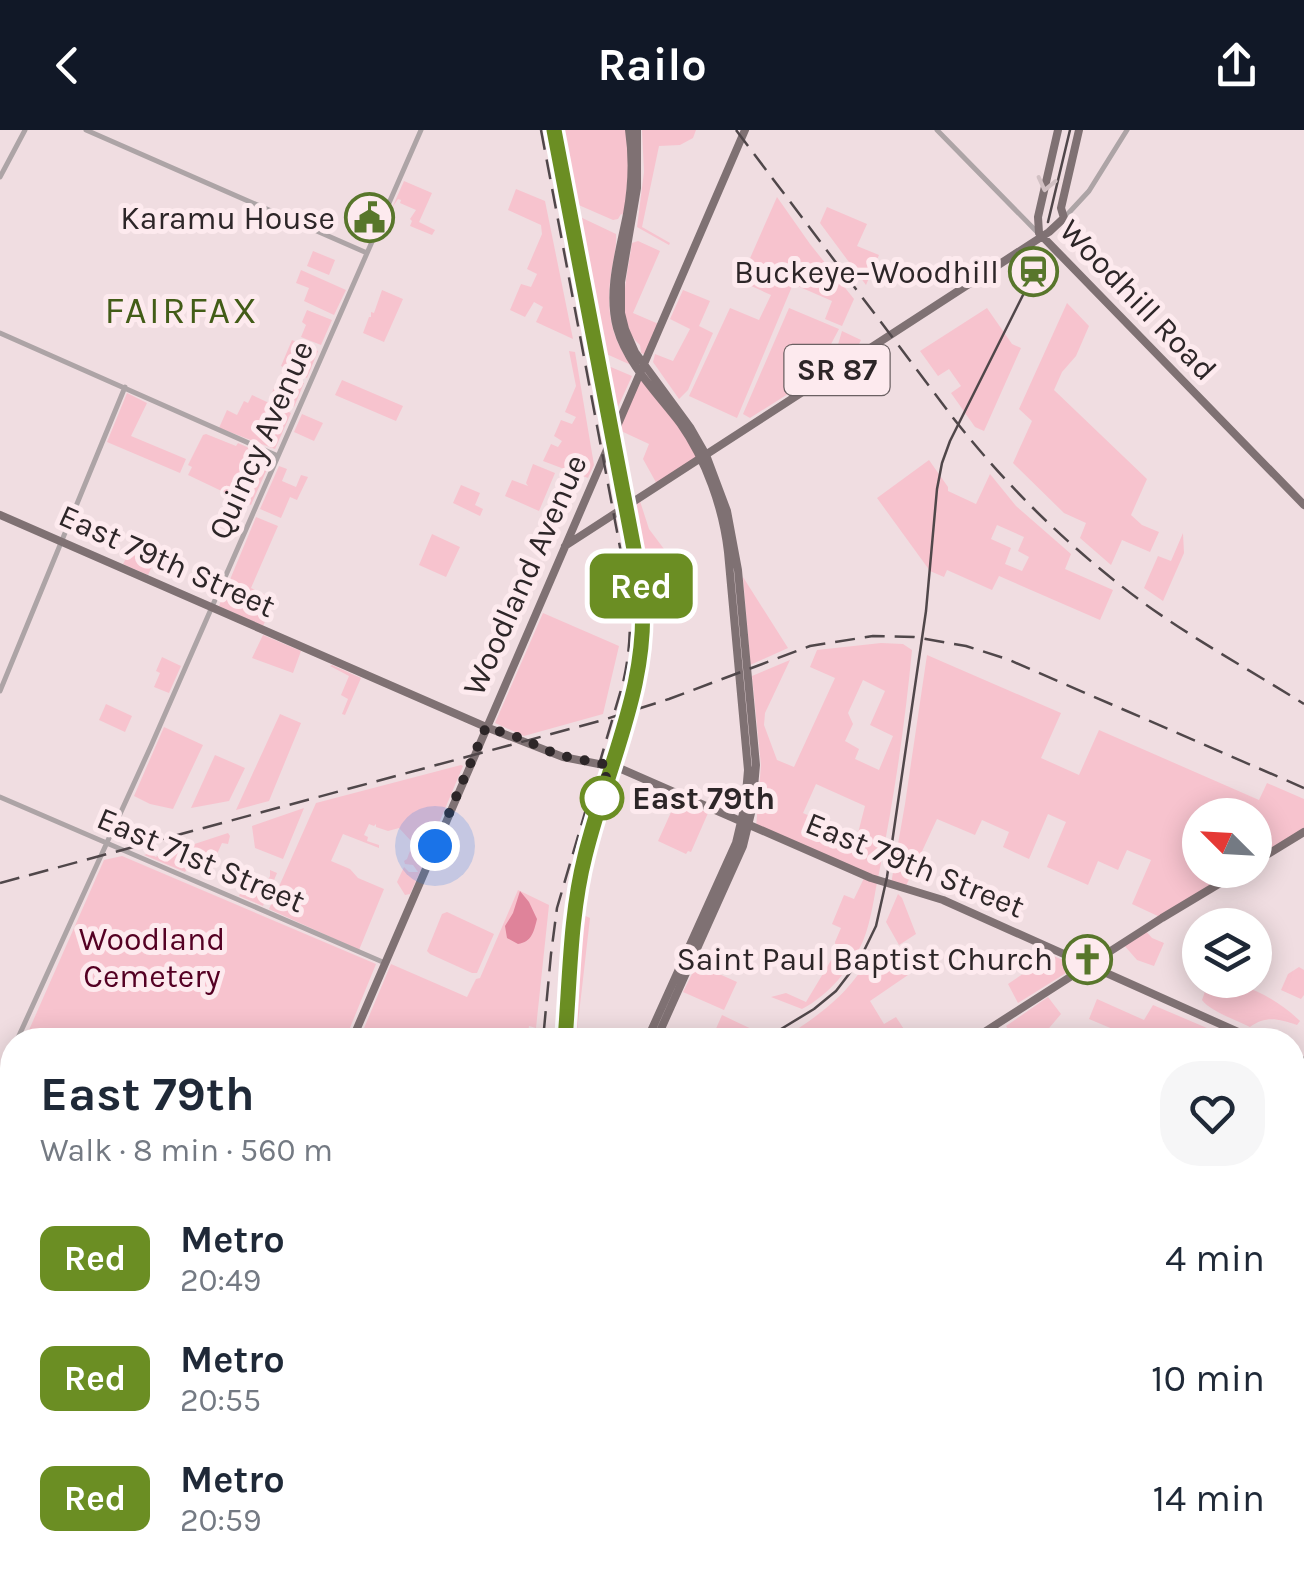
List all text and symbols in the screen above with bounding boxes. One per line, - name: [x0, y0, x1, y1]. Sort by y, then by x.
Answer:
- icon: back: [40, 38, 95, 93]
- icon: share: [1209, 38, 1264, 93]
- text: Railo: [597, 39, 707, 91]
- one-way arrow: [1037, 175, 1058, 192]
- public building icon: Karamu House: [344, 192, 396, 244]
- place label: Karamu House: [120, 200, 335, 237]
- street label: Woodhill Road: [1052, 212, 1224, 388]
- station icon: Buckeye–Woodhill: [1008, 246, 1060, 298]
- place label: Buckeye–Woodhill: [734, 254, 999, 291]
- district label: FAIRFAX: [105, 288, 259, 333]
- street label: Quincy Avenue: [201, 335, 321, 545]
- road number: SR 87: [784, 345, 890, 395]
- street label: Woodland Avenue: [455, 449, 595, 701]
- street label: East 79th Street: [53, 497, 281, 625]
- line badge: Red: [584, 554, 698, 618]
- text: Red: [610, 566, 672, 607]
- marker: East 79th: [581, 777, 623, 819]
- place label: East 79th: [632, 780, 775, 817]
- north arrow: [1182, 798, 1272, 888]
- map controls: [1182, 798, 1272, 998]
- street label: East 71st Street: [92, 800, 310, 920]
- street label: East 79th Street: [800, 804, 1030, 926]
- your location: [410, 821, 460, 871]
- button: layers: [1182, 908, 1272, 998]
- park label: Woodland Cemetery: [79, 921, 225, 995]
- church icon: Saint Paul Baptist Church: [1062, 933, 1114, 985]
- place label: Saint Paul Baptist Church: [676, 941, 1053, 978]
- button: heart: [1160, 1061, 1265, 1166]
- text: East 79th: [40, 1066, 255, 1122]
- text: Walk · 8 min · 560 m: [40, 1132, 333, 1169]
- text: Metro: [180, 1217, 285, 1262]
- text: 4 min: [1165, 1236, 1265, 1281]
- text: Red: [64, 1238, 126, 1279]
- text: 20:49: [180, 1262, 261, 1299]
- text: Metro: [180, 1337, 285, 1382]
- text: 10 min: [1151, 1356, 1265, 1401]
- text: Red: [64, 1358, 126, 1399]
- text: 20:55: [180, 1382, 261, 1419]
- text: Metro: [180, 1457, 285, 1502]
- text: 14 min: [1152, 1476, 1265, 1521]
- text: Red: [64, 1478, 126, 1519]
- text: 20:59: [180, 1502, 262, 1539]

